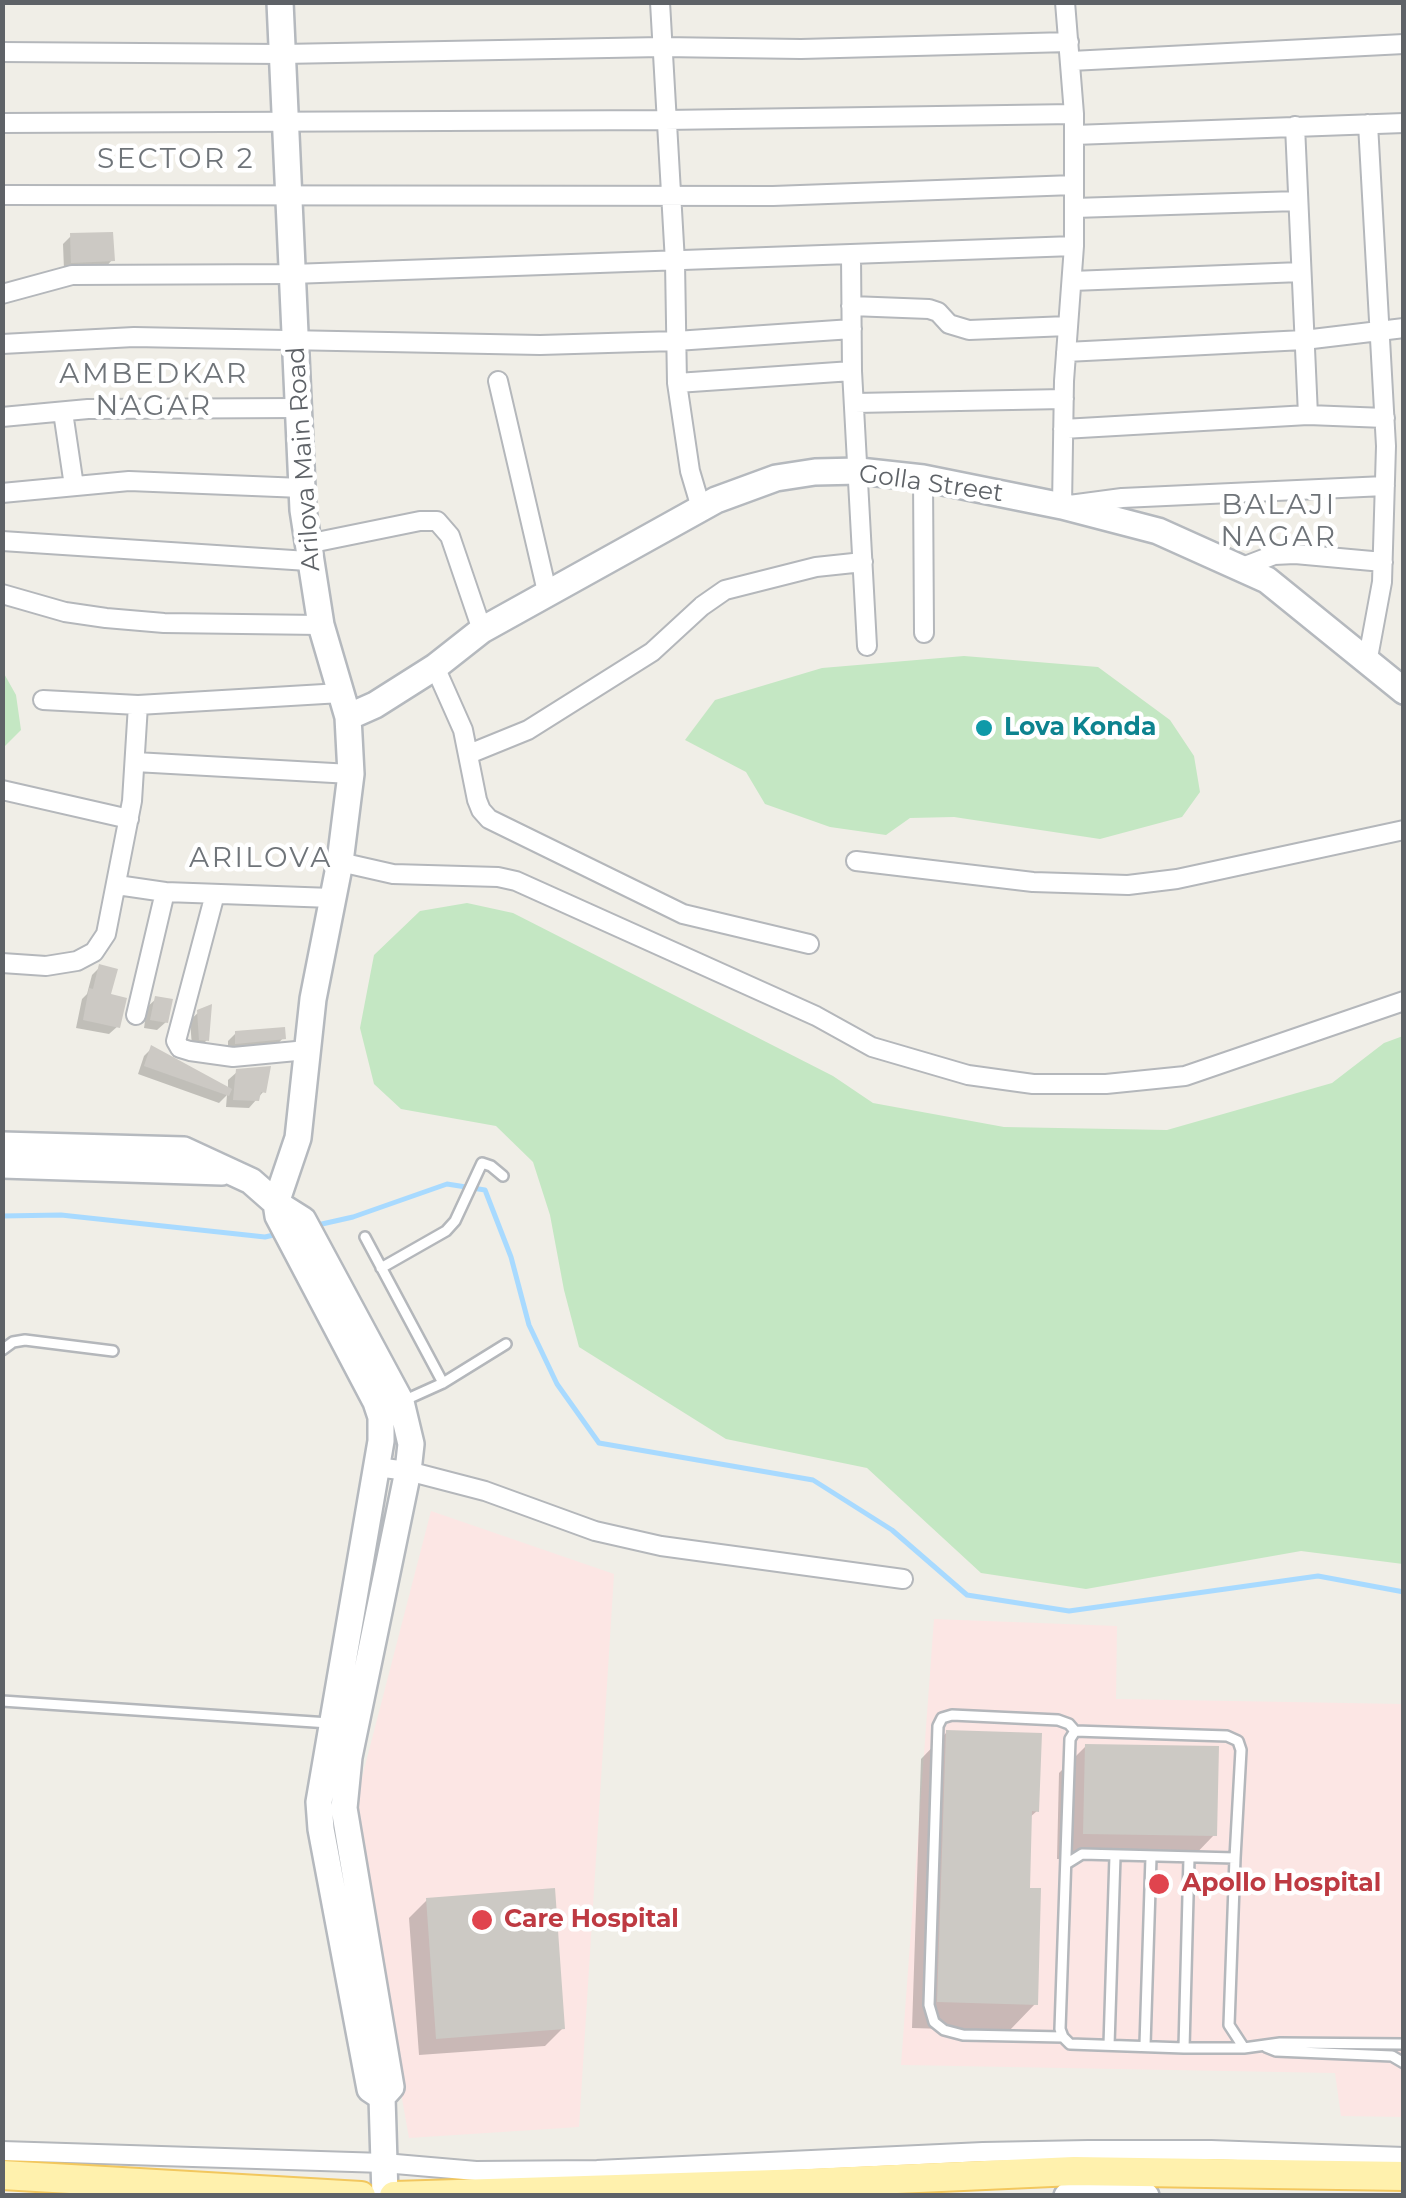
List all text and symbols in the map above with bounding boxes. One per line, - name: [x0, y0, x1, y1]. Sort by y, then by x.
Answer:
- district label: SECTOR 2: [97, 143, 255, 177]
- street label: Arilova Main Road: [281, 346, 327, 572]
- district label: AMBEDKAR NAGAR: [59, 358, 249, 424]
- street label: Golla Street: [857, 459, 1005, 509]
- district label: BALAJI NAGAR: [1220, 489, 1338, 555]
- place label: Lova Konda: [1004, 713, 1156, 743]
- marker: Lova Konda: [973, 717, 995, 739]
- district label: ARILOVA: [189, 842, 333, 876]
- place label: Apollo Hospital: [1182, 1869, 1381, 1899]
- marker: Apollo Hospital: [1146, 1871, 1172, 1897]
- place label: Care Hospital: [504, 1905, 679, 1935]
- marker: Care Hospital: [469, 1907, 495, 1933]

